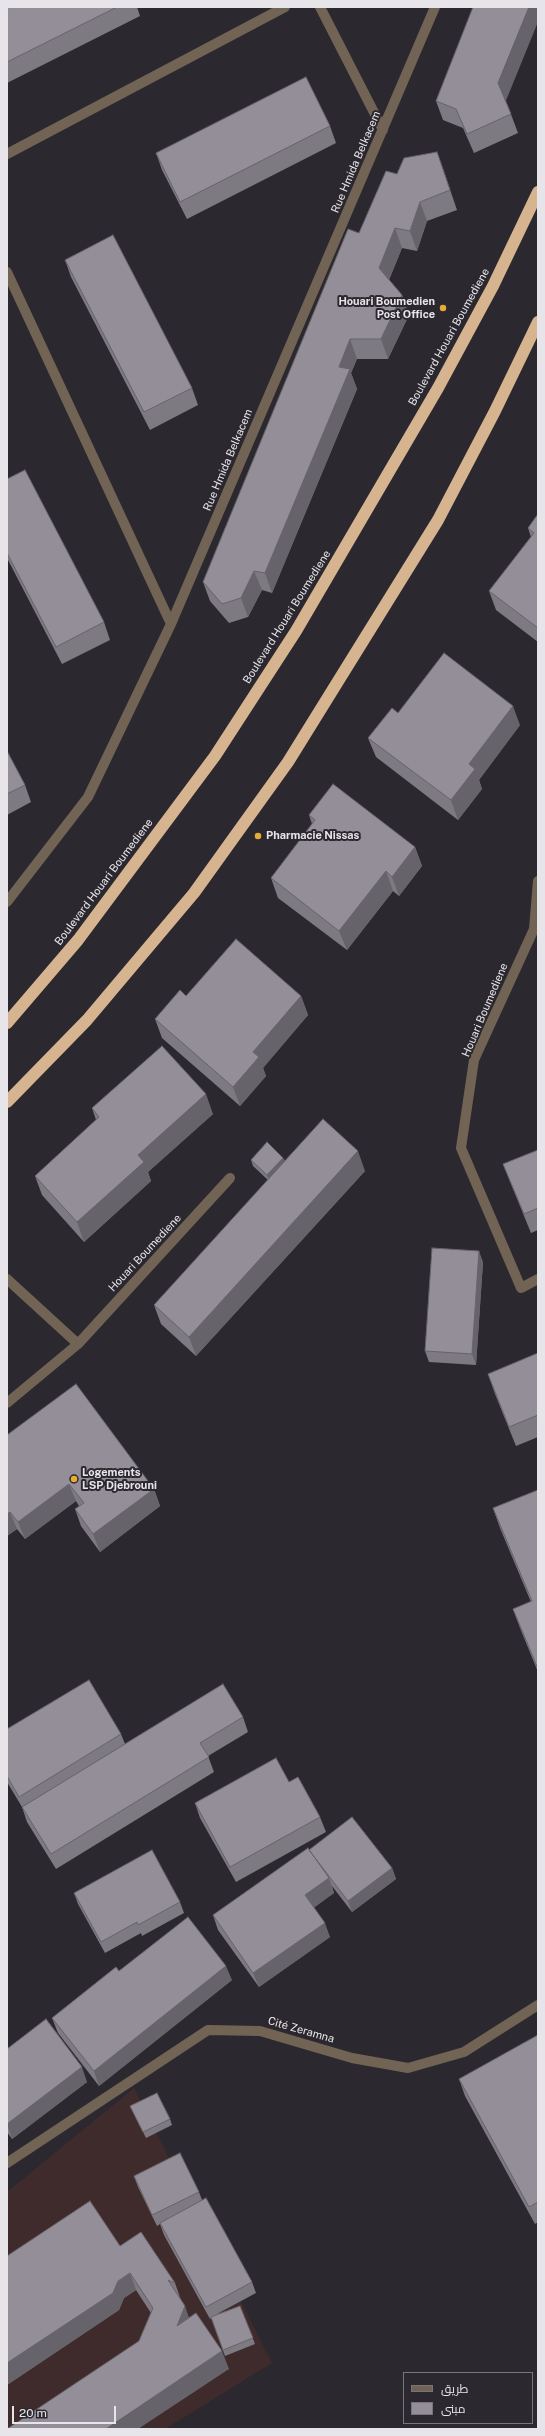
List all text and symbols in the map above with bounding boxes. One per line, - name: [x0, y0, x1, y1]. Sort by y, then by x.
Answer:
- street label: Rue Hmida Belkacem: [329, 109, 383, 215]
- street label: Boulevard Houari Boumediene: [406, 266, 492, 408]
- place label: Houari Boumedien Post Office: [338, 295, 435, 321]
- marker: Houari Boumedien Post Office: [438, 303, 448, 313]
- street label: Rue Hmida Belkacem: [201, 407, 255, 513]
- street label: Boulevard Houari Boumediene: [240, 548, 334, 686]
- street label: Boulevard Houari Boumediene: [52, 816, 156, 948]
- place label: Pharmacie Nissas: [266, 829, 359, 843]
- marker: Pharmacie Nissas: [253, 831, 263, 841]
- street label: Houari Boumediene: [459, 961, 511, 1059]
- street label: Houari Boumediene: [106, 1212, 184, 1294]
- place label: Logements LSP Djebrouni: [82, 1466, 157, 1492]
- marker: Logements LSP Djebrouni: [69, 1474, 79, 1484]
- street label: Cité Zeramna: [266, 2014, 336, 2046]
- legend: [403, 2372, 533, 2424]
- text: طريق: [441, 2382, 468, 2396]
- scale bar: [14, 2398, 118, 2424]
- text: مبنى: [441, 2402, 466, 2416]
- text: 20 m: [19, 2406, 47, 2420]

